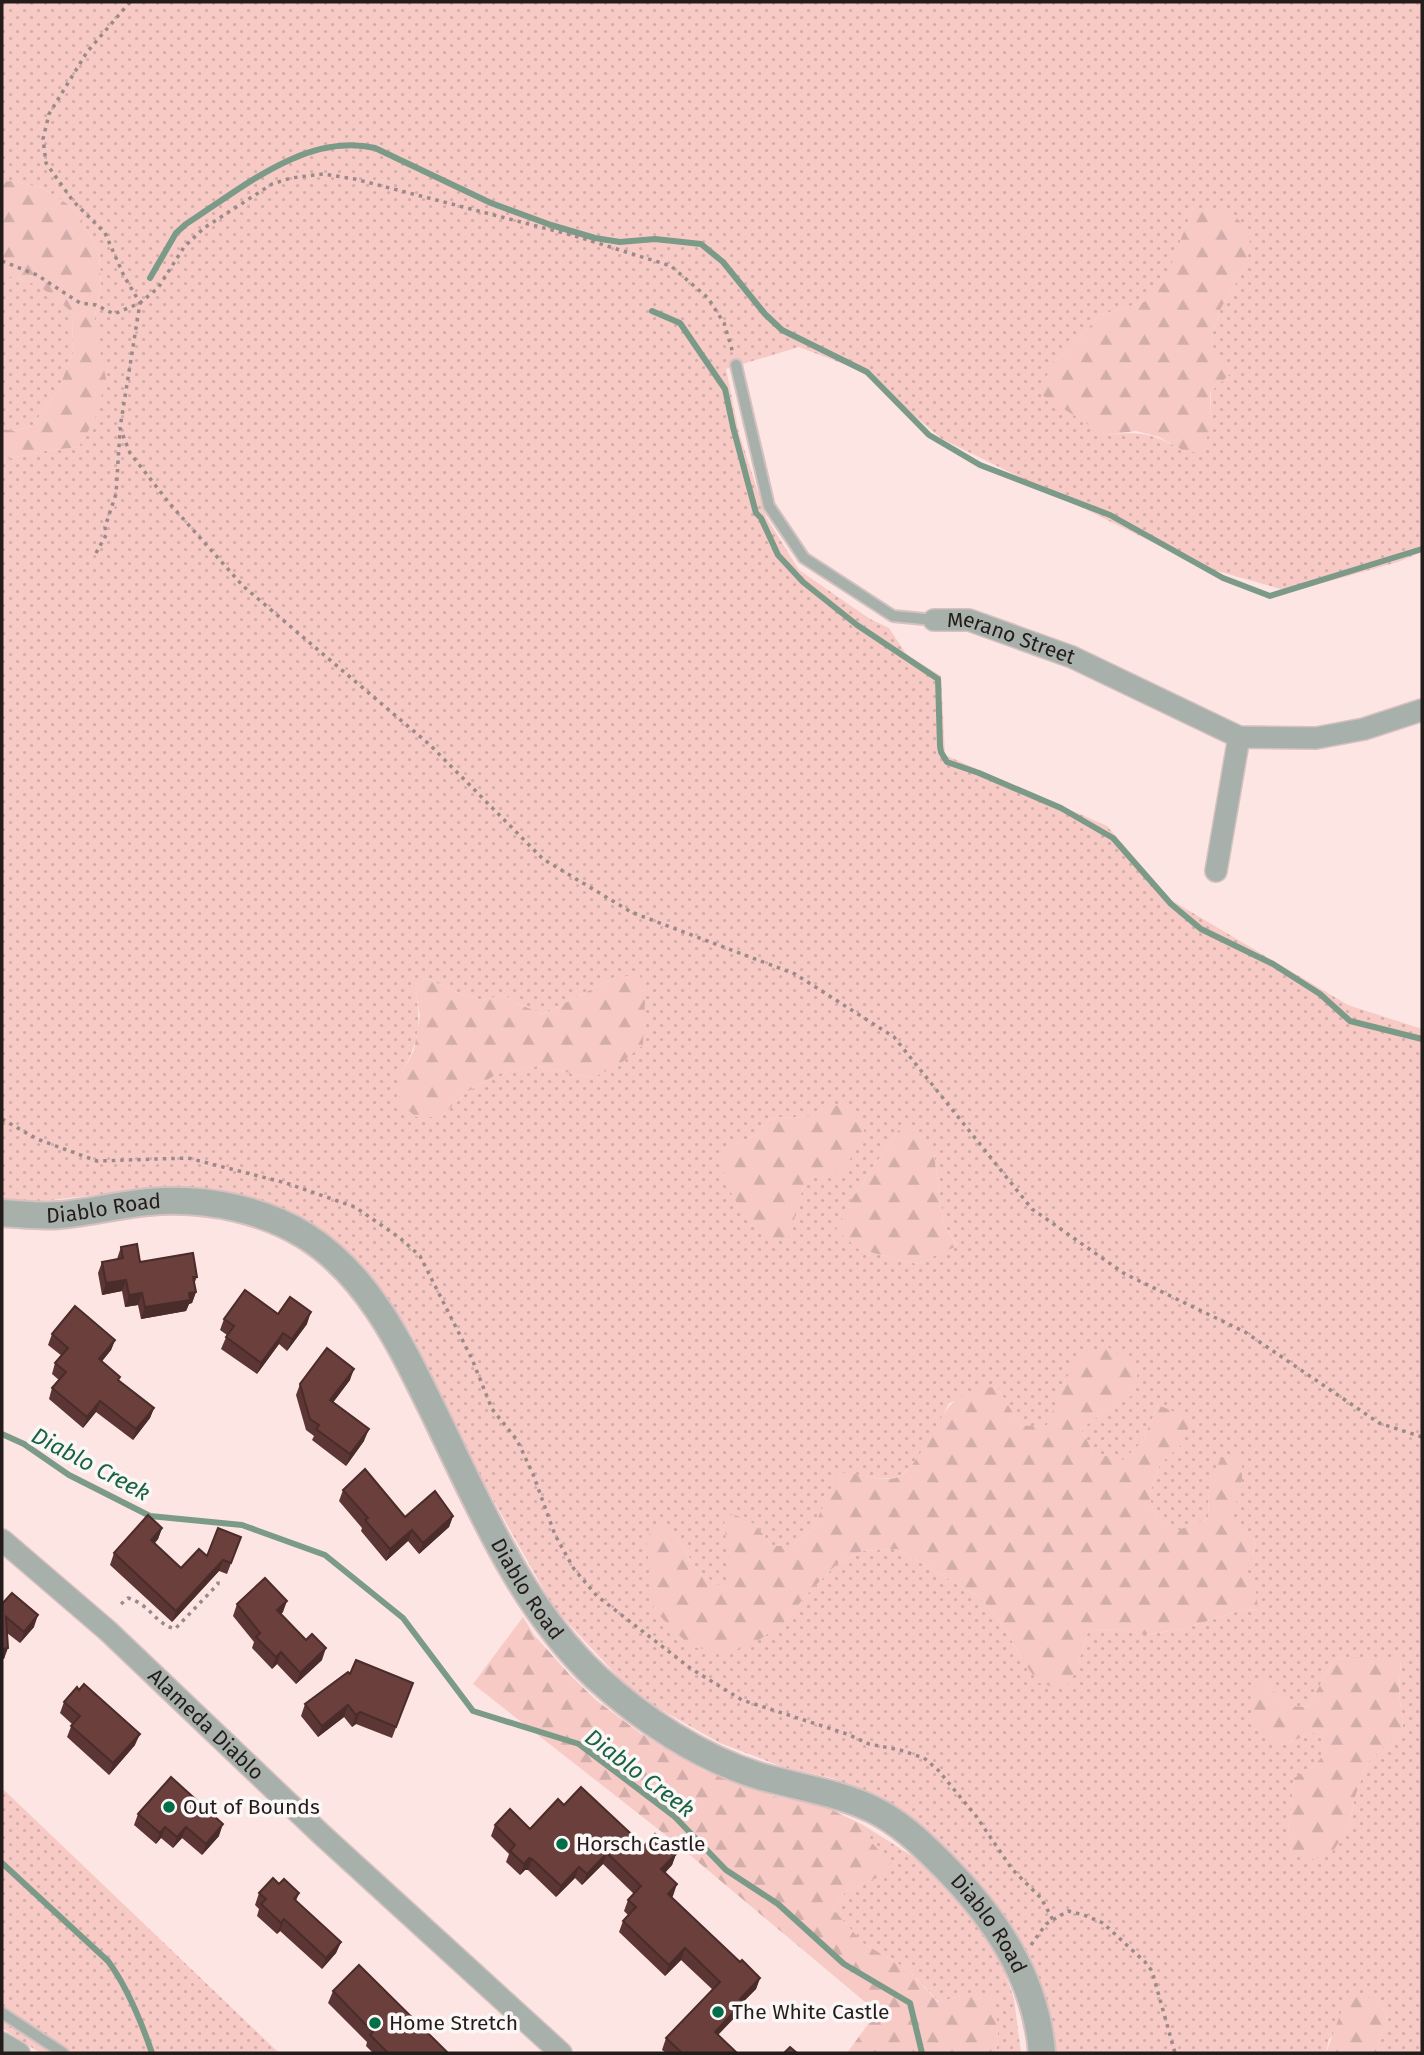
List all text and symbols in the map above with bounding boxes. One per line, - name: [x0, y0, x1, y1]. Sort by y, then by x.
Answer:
- street label: Merano Street: [947, 606, 1079, 670]
- street label: Diablo Road: [45, 1188, 162, 1229]
- water label: Diablo Creek: [27, 1421, 155, 1507]
- street label: Diablo Road: [485, 1534, 569, 1645]
- street label: Alameda Diablo: [143, 1663, 269, 1786]
- water label: Diablo Creek: [580, 1723, 700, 1823]
- place label: Out of Bounds: [183, 1794, 320, 1820]
- marker: Out of Bounds: [161, 1799, 177, 1815]
- place label: Horsch Castle: [576, 1831, 706, 1857]
- marker: Horsch Castle: [554, 1836, 570, 1852]
- street label: Diablo Road: [945, 1868, 1032, 1977]
- place label: The White Castle: [732, 1999, 889, 2025]
- marker: The White Castle: [710, 2004, 726, 2020]
- place label: Home Stretch: [389, 2010, 518, 2036]
- marker: Home Stretch: [367, 2015, 383, 2031]

